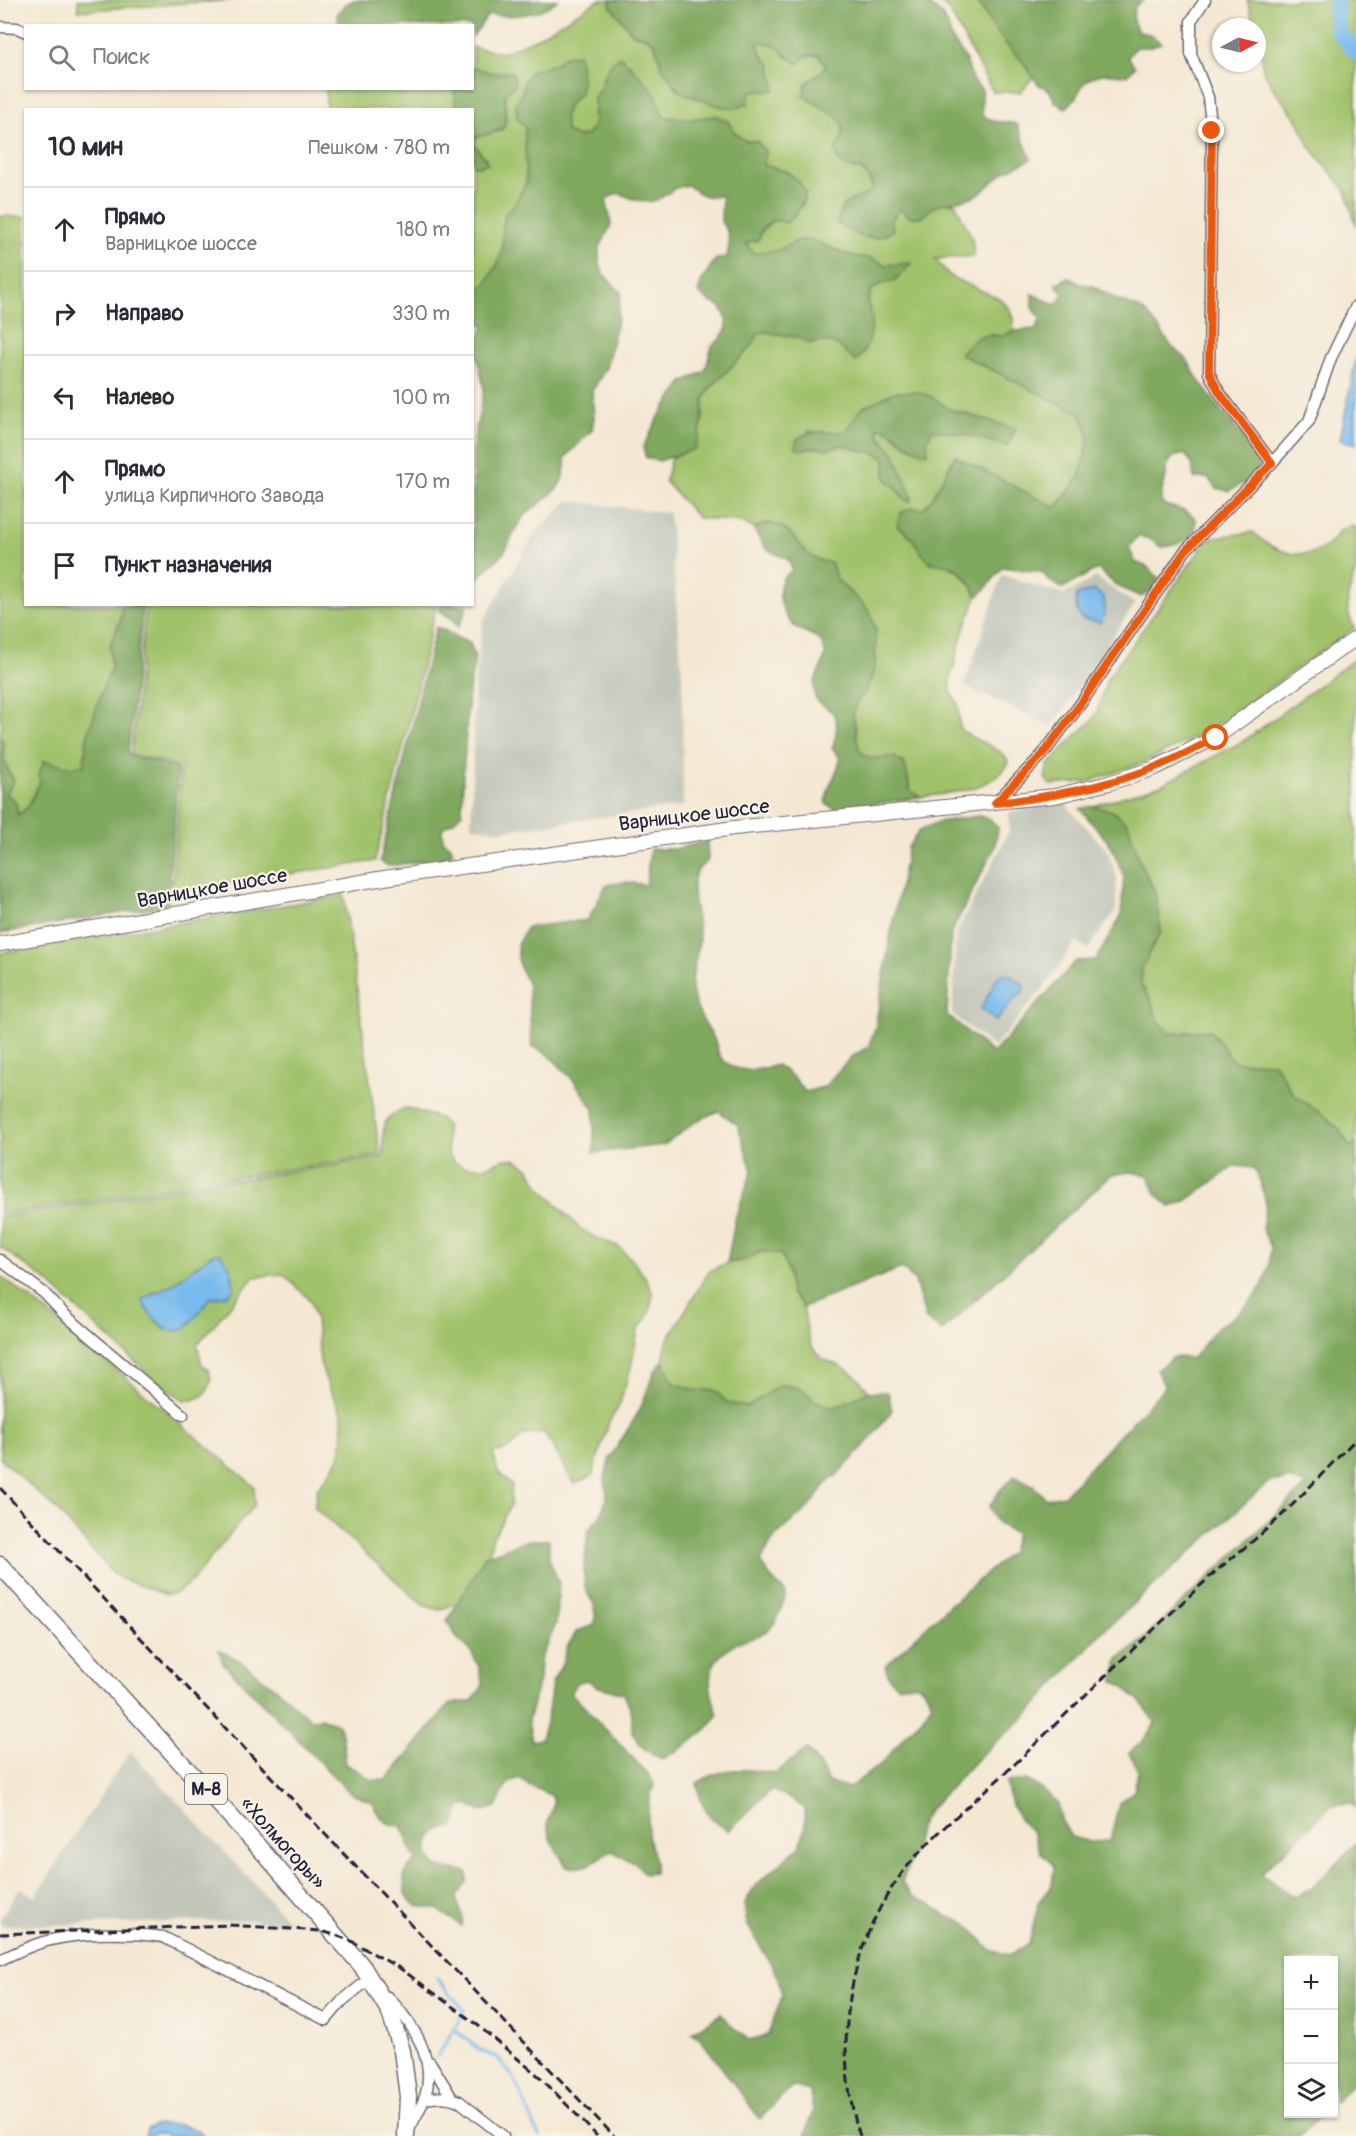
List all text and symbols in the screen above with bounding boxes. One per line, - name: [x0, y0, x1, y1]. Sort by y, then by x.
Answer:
- north arrow: [1212, 18, 1266, 72]
- search box: [24, 24, 474, 90]
- icon: search: [45, 41, 78, 74]
- text: Поиск: [93, 43, 150, 71]
- route end: [1198, 117, 1224, 143]
- text: 10 мин: [48, 131, 123, 163]
- text: Пешком · 780 m: [308, 135, 450, 160]
- text: Прямо: [105, 203, 165, 231]
- icon: ahead: [48, 213, 81, 246]
- text: 180 m: [396, 217, 450, 242]
- text: Варницкое шоссе: [105, 231, 257, 256]
- icon: right: [48, 297, 81, 330]
- text: Направо: [105, 299, 184, 327]
- text: 330 m: [392, 301, 450, 326]
- icon: left: [48, 381, 81, 414]
- text: Налево: [105, 383, 174, 411]
- text: 100 m: [393, 385, 450, 410]
- text: Прямо: [105, 455, 165, 483]
- icon: ahead: [48, 465, 81, 498]
- text: 170 m: [396, 469, 450, 494]
- text: улица Кирпичного Завода: [105, 483, 324, 508]
- icon: arrive: [48, 549, 81, 582]
- text: Пункт назначения: [105, 551, 272, 579]
- route start: [1202, 724, 1228, 750]
- street label: Варницкое шоссе: [617, 793, 771, 837]
- street label: Варницкое шоссе: [135, 862, 289, 913]
- road number: М-8: [185, 1774, 227, 1804]
- street label: «Холмогоры»: [235, 1792, 331, 1894]
- map controls: [1284, 1956, 1338, 2118]
- button: +: [1284, 1956, 1338, 2010]
- button: −: [1284, 2010, 1338, 2064]
- button: layers: [1284, 2064, 1338, 2118]

